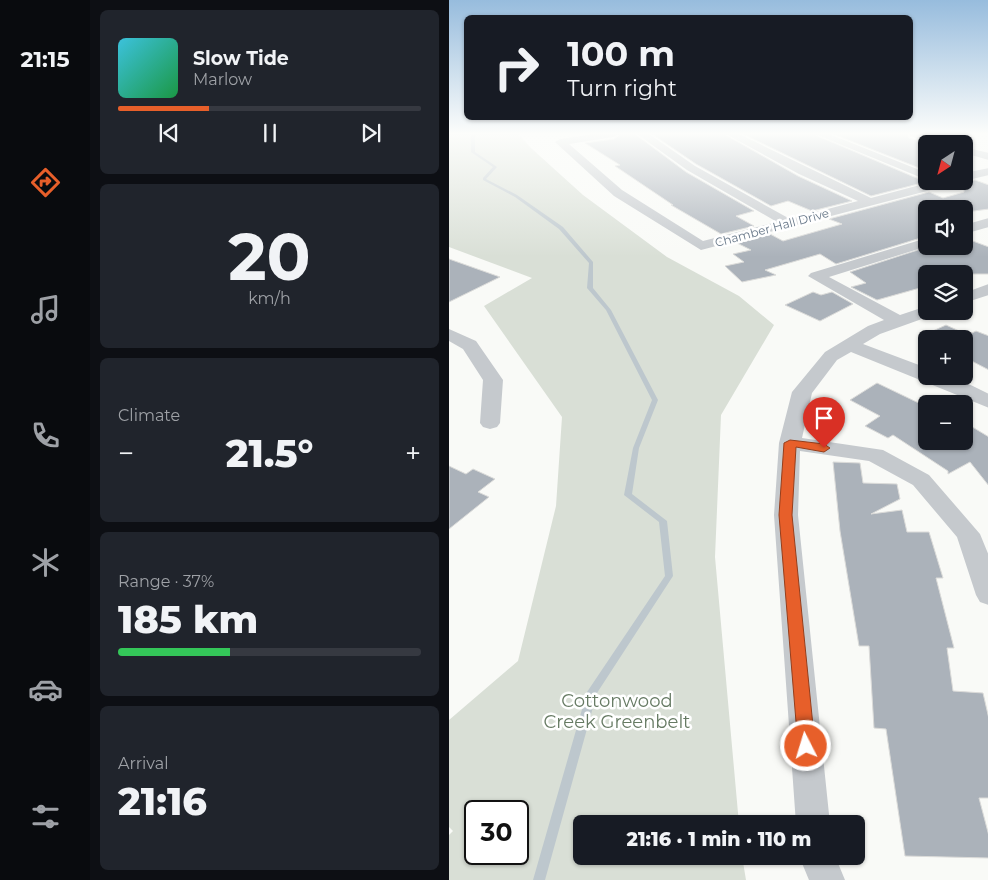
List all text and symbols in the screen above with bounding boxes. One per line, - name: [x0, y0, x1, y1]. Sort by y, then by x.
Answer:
- text: 100 m: [567, 32, 675, 75]
- icon: right: [484, 35, 549, 100]
- text: 21:15: [20, 46, 70, 73]
- text: Slow Tide: [193, 47, 289, 70]
- text: Marlow: [193, 70, 252, 89]
- text: Turn right: [567, 75, 677, 102]
- icon: previous: [155, 119, 183, 147]
- icon: pause: [256, 119, 284, 147]
- icon: next: [357, 119, 385, 147]
- north arrow: [918, 135, 973, 190]
- map controls: [918, 135, 973, 450]
- icon: directions: [28, 165, 63, 200]
- button: sound: [918, 200, 973, 255]
- street label: Chamber Hall Drive: [713, 205, 831, 250]
- text: 20: [228, 217, 311, 296]
- button: layers: [918, 265, 973, 320]
- text: km/h: [248, 289, 291, 308]
- icon: music: [28, 292, 63, 327]
- button: +: [918, 330, 973, 385]
- button: −: [918, 395, 973, 450]
- pin: [803, 397, 845, 448]
- icon: arrive: [810, 404, 838, 432]
- text: Climate: [118, 406, 180, 425]
- icon: phone: [28, 418, 63, 453]
- text: 21.5°: [226, 430, 313, 477]
- text: −: [118, 436, 134, 470]
- text: +: [405, 436, 421, 470]
- icon: climate: [28, 545, 63, 580]
- text: Range · 37%: [118, 572, 214, 591]
- text: 185 km: [118, 596, 258, 643]
- icon: car: [28, 672, 63, 707]
- park label: Cottonwood Creek Greenbelt: [544, 690, 690, 733]
- position arrow: [779, 719, 831, 771]
- text: Arrival: [118, 754, 168, 773]
- text: 21:16: [118, 778, 207, 825]
- icon: filters: [28, 799, 63, 834]
- speed limit sign: 30: [464, 800, 529, 865]
- text: 21:16 · 1 min · 110 m: [627, 828, 811, 851]

